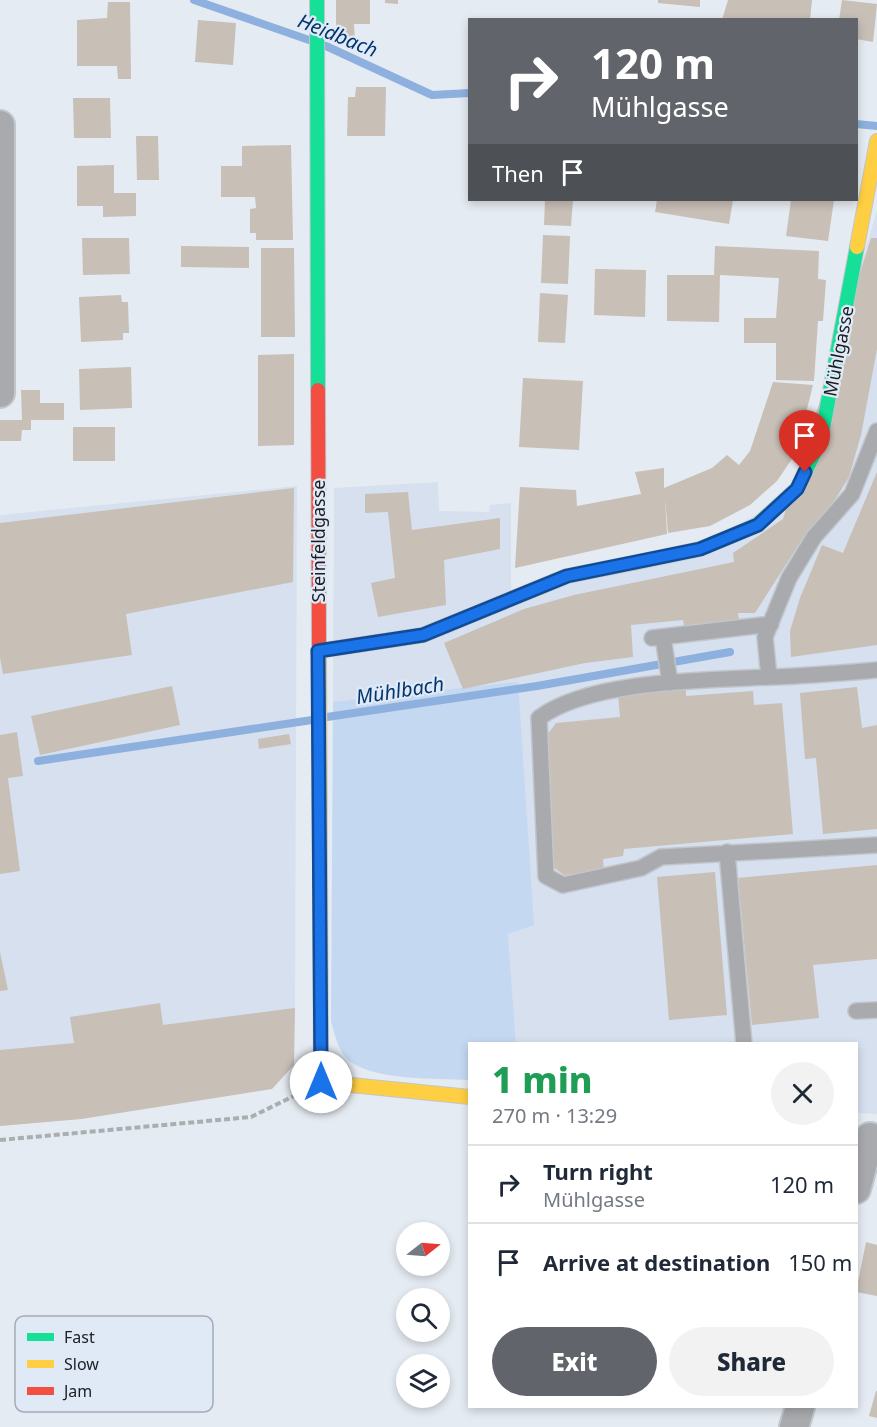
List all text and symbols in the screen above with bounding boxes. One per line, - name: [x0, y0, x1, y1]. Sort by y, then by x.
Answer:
- water label: Heidbach: [294, 7, 382, 63]
- text: 120 m: [591, 34, 715, 91]
- icon: right: [492, 42, 570, 120]
- text: Mühlgasse: [591, 88, 729, 125]
- icon: arrive: [556, 156, 589, 189]
- text: Then: [492, 158, 544, 188]
- street label: Mühlgasse: [817, 304, 859, 398]
- pin: [779, 410, 830, 472]
- icon: arrive: [788, 419, 821, 452]
- street label: Steinfeldgasse: [306, 480, 330, 602]
- water label: Mühlbach: [354, 670, 446, 710]
- position arrow: [289, 1050, 353, 1114]
- text: 1 min: [492, 1055, 593, 1104]
- button: close: [771, 1062, 834, 1125]
- text: 270 m · 13:29: [492, 1102, 617, 1129]
- text: Turn right: [543, 1156, 653, 1186]
- icon: right: [492, 1168, 525, 1201]
- text: 120 m: [770, 1169, 834, 1199]
- text: Mühlgasse: [543, 1186, 645, 1213]
- north arrow: [396, 1222, 450, 1276]
- map controls: [396, 1222, 450, 1408]
- icon: arrive: [492, 1246, 525, 1279]
- text: Arrive at destination: [543, 1247, 770, 1277]
- text: 150 m: [788, 1247, 852, 1277]
- button: search: [396, 1288, 450, 1342]
- legend: [15, 1316, 213, 1412]
- text: Fast: [64, 1326, 95, 1348]
- button: Exit: [492, 1327, 657, 1396]
- button: Share: [669, 1327, 834, 1396]
- text: Slow: [64, 1353, 99, 1375]
- button: layers: [396, 1354, 450, 1408]
- text: Jam: [62, 1380, 92, 1402]

